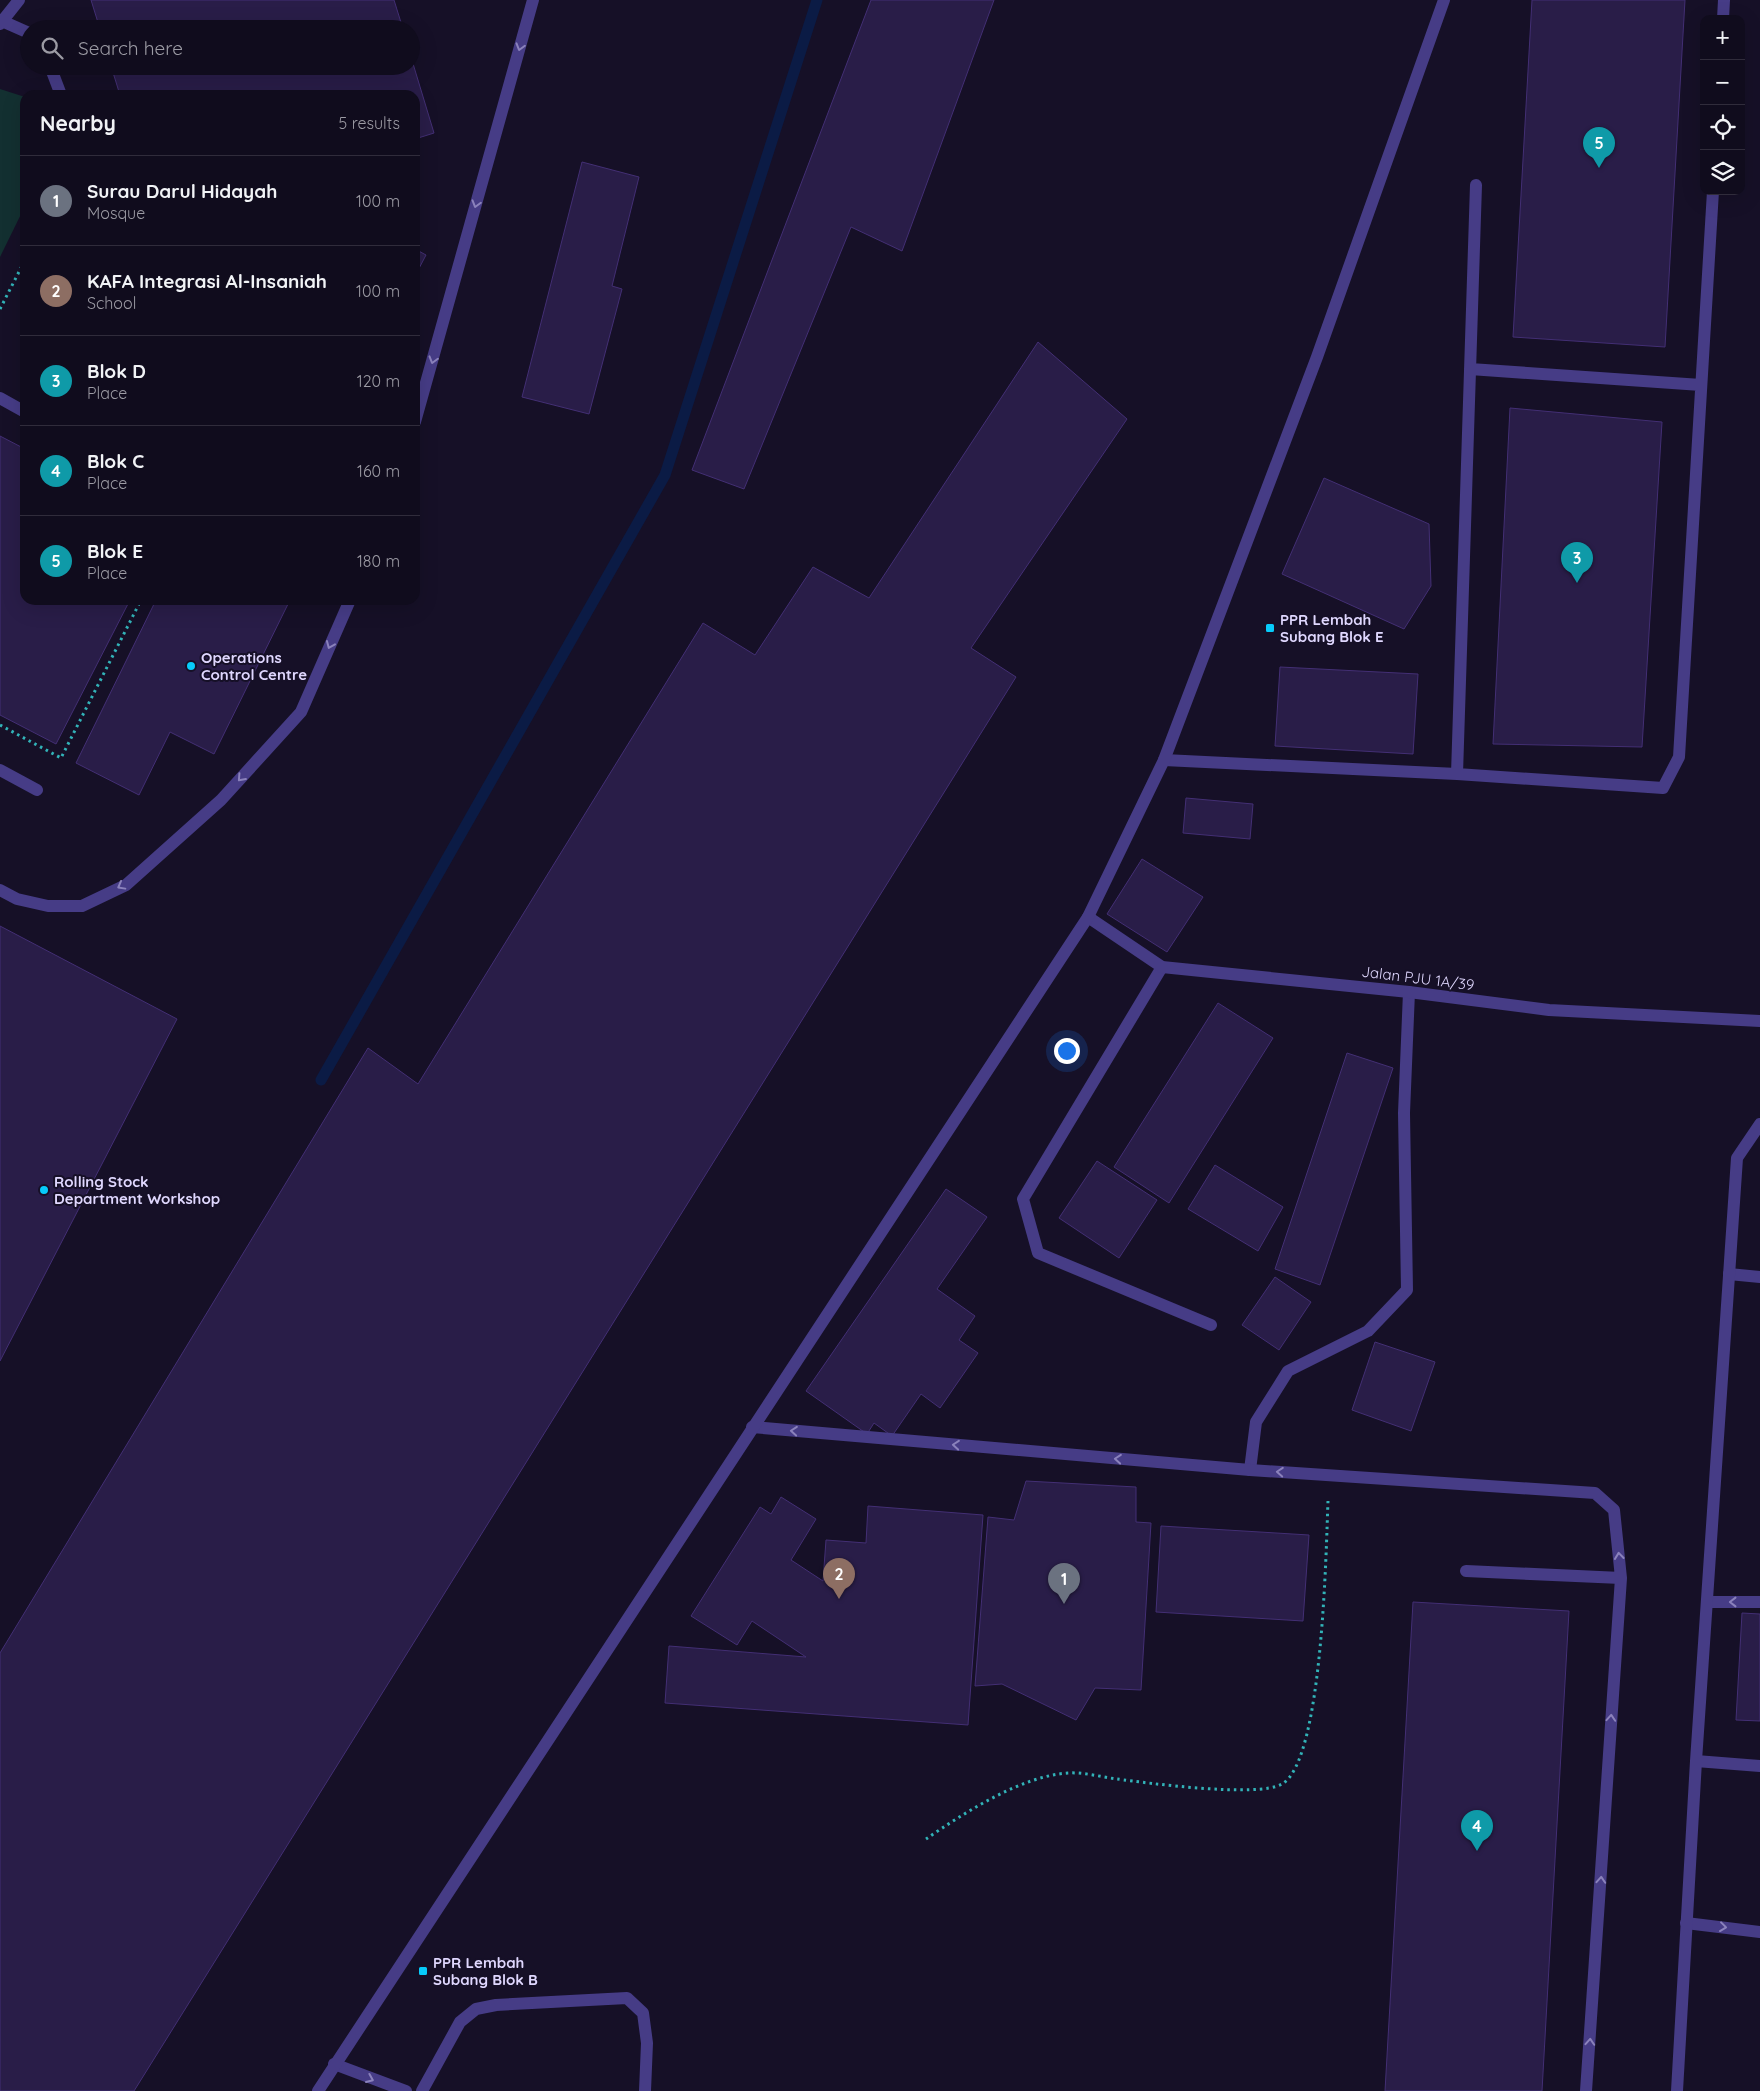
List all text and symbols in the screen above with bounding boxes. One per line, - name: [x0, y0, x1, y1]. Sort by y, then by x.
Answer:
- map controls: [1700, 15, 1745, 195]
- button: +: [1700, 15, 1745, 60]
- search box: [20, 20, 420, 75]
- icon: search: [38, 34, 66, 62]
- text: Search here: [78, 36, 183, 60]
- one-way arrow: [515, 42, 525, 51]
- button: −: [1700, 60, 1745, 105]
- button: locate: [1700, 105, 1745, 150]
- text: Nearby: [40, 110, 116, 136]
- text: 5 results: [339, 113, 400, 133]
- pin: 5: [1583, 127, 1615, 168]
- button: layers: [1700, 150, 1745, 195]
- text: Surau Darul Hidayah: [87, 179, 277, 203]
- text: 1: [53, 191, 59, 211]
- text: 100 m: [356, 191, 400, 211]
- one-way arrow: [472, 199, 482, 207]
- text: Mosque: [87, 203, 145, 223]
- text: KAFA Integrasi Al-Insaniah: [87, 269, 327, 293]
- text: 2: [51, 281, 61, 301]
- text: 100 m: [356, 281, 400, 301]
- text: School: [87, 293, 136, 313]
- one-way arrow: [428, 356, 438, 364]
- text: Blok D: [87, 359, 146, 383]
- text: 3: [52, 371, 60, 391]
- text: 120 m: [357, 371, 400, 391]
- text: Place: [87, 383, 127, 403]
- text: Blok C: [87, 449, 144, 473]
- text: 4: [51, 461, 61, 481]
- text: 160 m: [357, 461, 400, 481]
- text: Place: [87, 473, 127, 493]
- text: Blok E: [87, 539, 143, 563]
- pin: 3: [1561, 542, 1593, 583]
- text: 5: [51, 551, 61, 571]
- text: 180 m: [357, 551, 400, 571]
- text: Place: [87, 563, 127, 583]
- place label: PPR Lembah Subang Blok E: [1280, 610, 1384, 646]
- marker: PPR Lembah Subang Blok E: [1264, 622, 1276, 634]
- one-way arrow: [326, 640, 337, 649]
- place label: Operations Control Centre: [201, 648, 307, 684]
- marker: Operations Control Centre: [185, 660, 197, 672]
- one-way arrow: [238, 772, 247, 781]
- one-way arrow: [117, 880, 126, 890]
- street label: Jalan PJU 1A/39: [1361, 962, 1475, 994]
- your location: [1054, 1038, 1080, 1064]
- place label: Rolling Stock Department Workshop: [54, 1172, 220, 1208]
- marker: Rolling Stock Department Workshop: [38, 1184, 50, 1196]
- one-way arrow: [790, 1426, 798, 1437]
- one-way arrow: [952, 1440, 960, 1451]
- one-way arrow: [1114, 1454, 1122, 1465]
- one-way arrow: [1276, 1467, 1284, 1478]
- one-way arrow: [1613, 1552, 1624, 1560]
- pin: 2: [823, 1558, 855, 1599]
- pin: 1: [1048, 1563, 1080, 1604]
- one-way arrow: [1729, 1597, 1737, 1607]
- one-way arrow: [1606, 1714, 1617, 1722]
- pin: 4: [1461, 1810, 1493, 1851]
- one-way arrow: [1595, 1876, 1606, 1884]
- one-way arrow: [1719, 1922, 1728, 1932]
- place label: PPR Lembah Subang Blok B: [433, 1953, 538, 1989]
- marker: PPR Lembah Subang Blok B: [417, 1965, 429, 1977]
- one-way arrow: [1584, 2038, 1595, 2046]
- one-way arrow: [365, 2072, 374, 2083]

